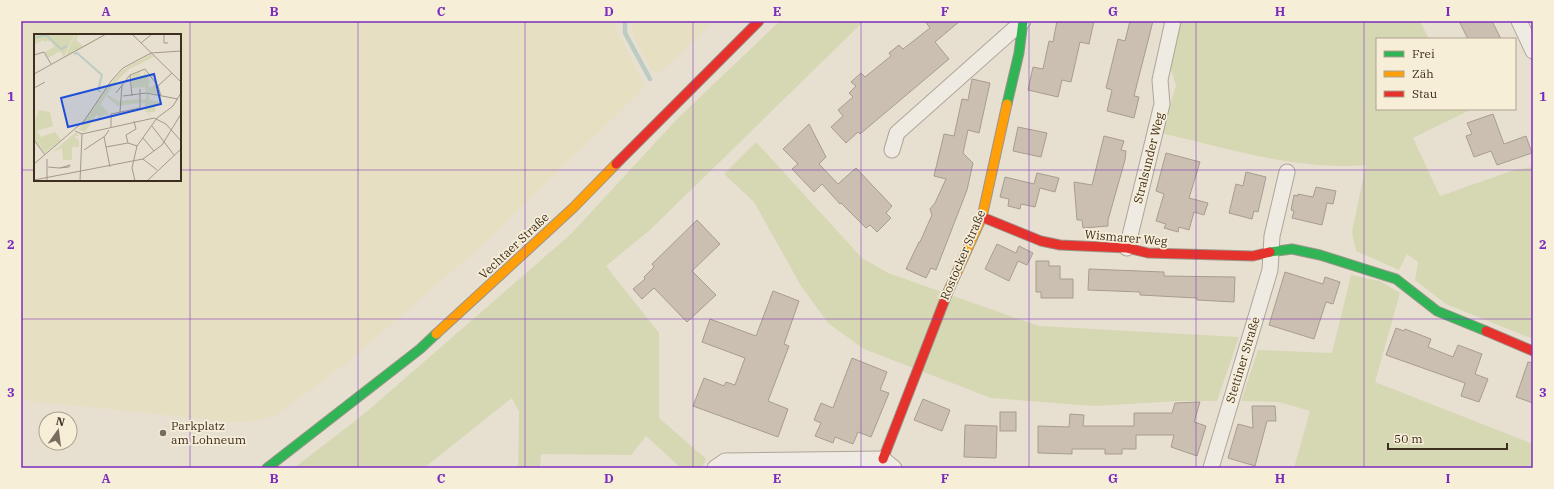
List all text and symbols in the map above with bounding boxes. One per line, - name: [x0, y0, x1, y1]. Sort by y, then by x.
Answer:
- text: A: [101, 3, 111, 20]
- text: B: [269, 3, 279, 20]
- text: C: [437, 3, 446, 20]
- text: D: [604, 3, 614, 20]
- text: E: [773, 3, 781, 20]
- text: F: [941, 3, 949, 20]
- text: G: [1108, 3, 1118, 20]
- text: H: [1275, 3, 1286, 20]
- text: I: [1446, 3, 1451, 20]
- inset map: [34, 34, 181, 181]
- legend: [1376, 38, 1516, 110]
- text: Frei: [1412, 46, 1435, 61]
- text: Zäh: [1412, 66, 1434, 81]
- text: Stau: [1412, 86, 1438, 101]
- text: 1: [7, 88, 15, 105]
- text: 1: [1539, 88, 1547, 105]
- street label: Stralsunder Weg: [1130, 110, 1167, 205]
- street label: Rostocker Straße: [937, 208, 988, 302]
- street label: Vechtaer Straße: [476, 209, 552, 282]
- street label: Wismarer Weg: [1084, 226, 1168, 249]
- text: 2: [7, 236, 15, 253]
- text: 2: [1539, 236, 1547, 253]
- street label: Stettiner Straße: [1222, 315, 1263, 405]
- text: 3: [7, 384, 15, 401]
- text: 3: [1539, 384, 1547, 401]
- north arrow: [38, 411, 78, 451]
- text: N: [55, 413, 67, 429]
- place label: Parkplatz am Lohneum: [171, 418, 247, 447]
- scale bar: [1388, 425, 1507, 451]
- marker: Parkplatz am Lohneum: [158, 428, 168, 438]
- text: 50 m: [1394, 431, 1423, 446]
- text: A: [101, 470, 111, 487]
- text: B: [269, 470, 279, 487]
- text: C: [437, 470, 446, 487]
- text: D: [604, 470, 614, 487]
- text: E: [773, 470, 781, 487]
- text: F: [941, 470, 949, 487]
- text: G: [1108, 470, 1118, 487]
- text: H: [1275, 470, 1286, 487]
- text: I: [1446, 470, 1451, 487]

